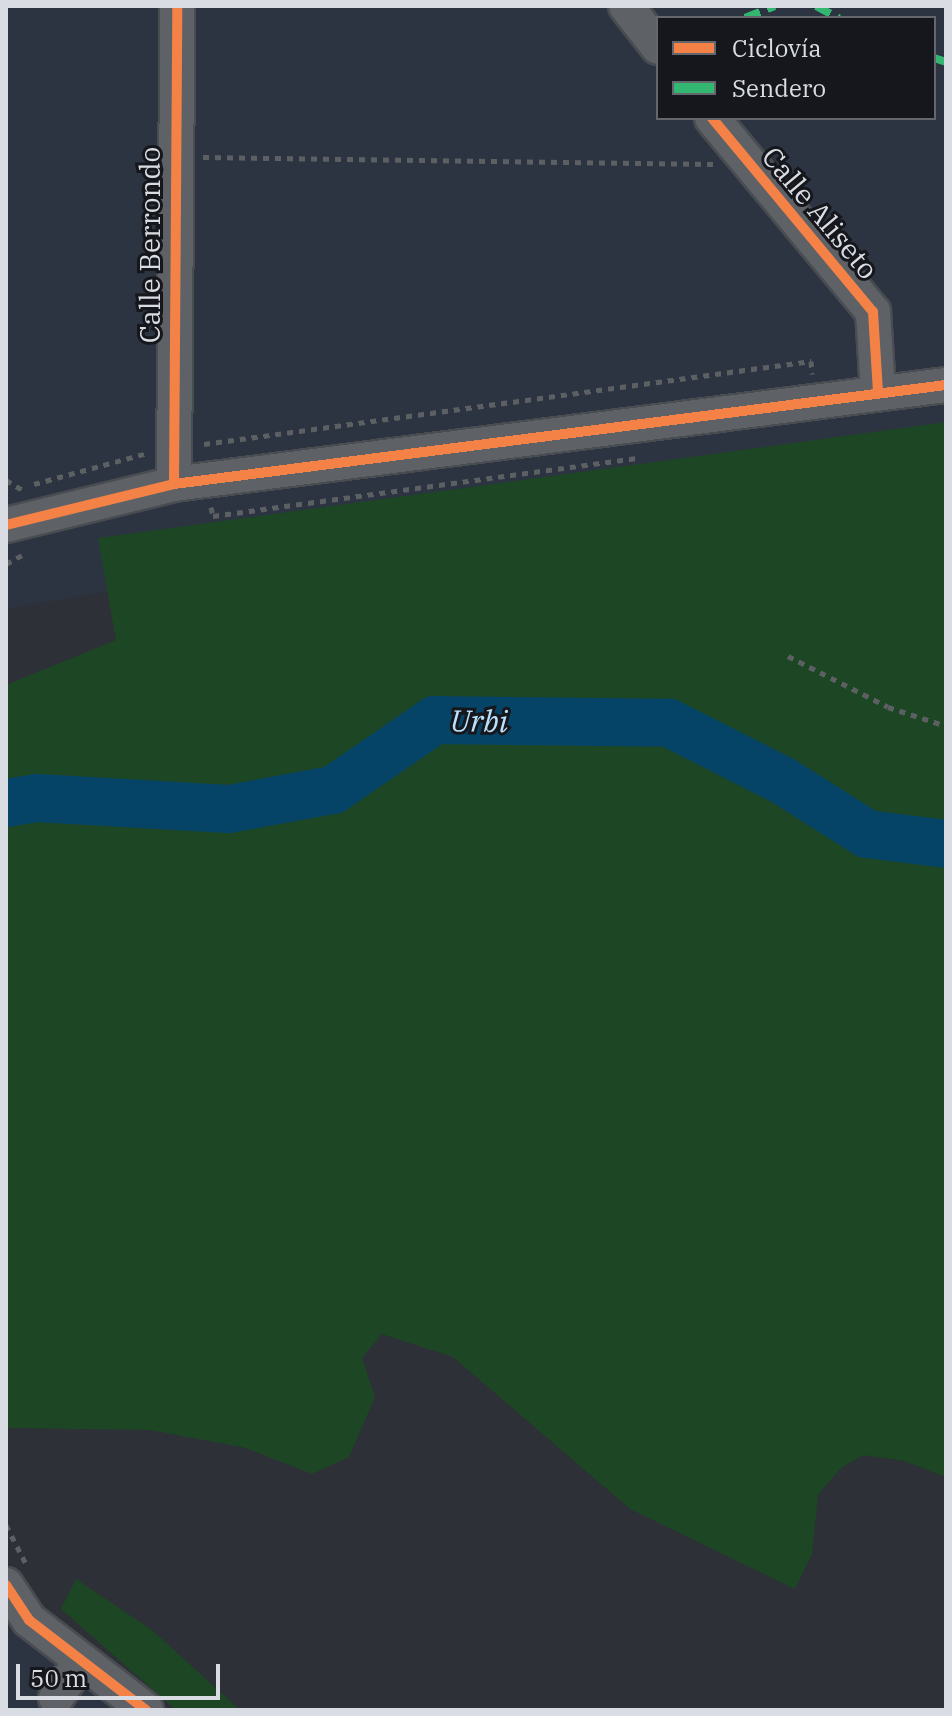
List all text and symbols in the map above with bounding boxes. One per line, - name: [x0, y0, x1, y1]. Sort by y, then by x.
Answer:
- legend: [656, 16, 936, 120]
- text: Ciclovía: [732, 32, 822, 64]
- text: Sendero: [732, 72, 826, 104]
- street label: Calle Aliseto: [755, 140, 885, 286]
- street label: Calle Berrondo: [133, 147, 167, 343]
- water label: Urbi: [450, 702, 508, 740]
- scale bar: [20, 1648, 224, 1698]
- text: 50 m: [30, 1662, 87, 1694]

